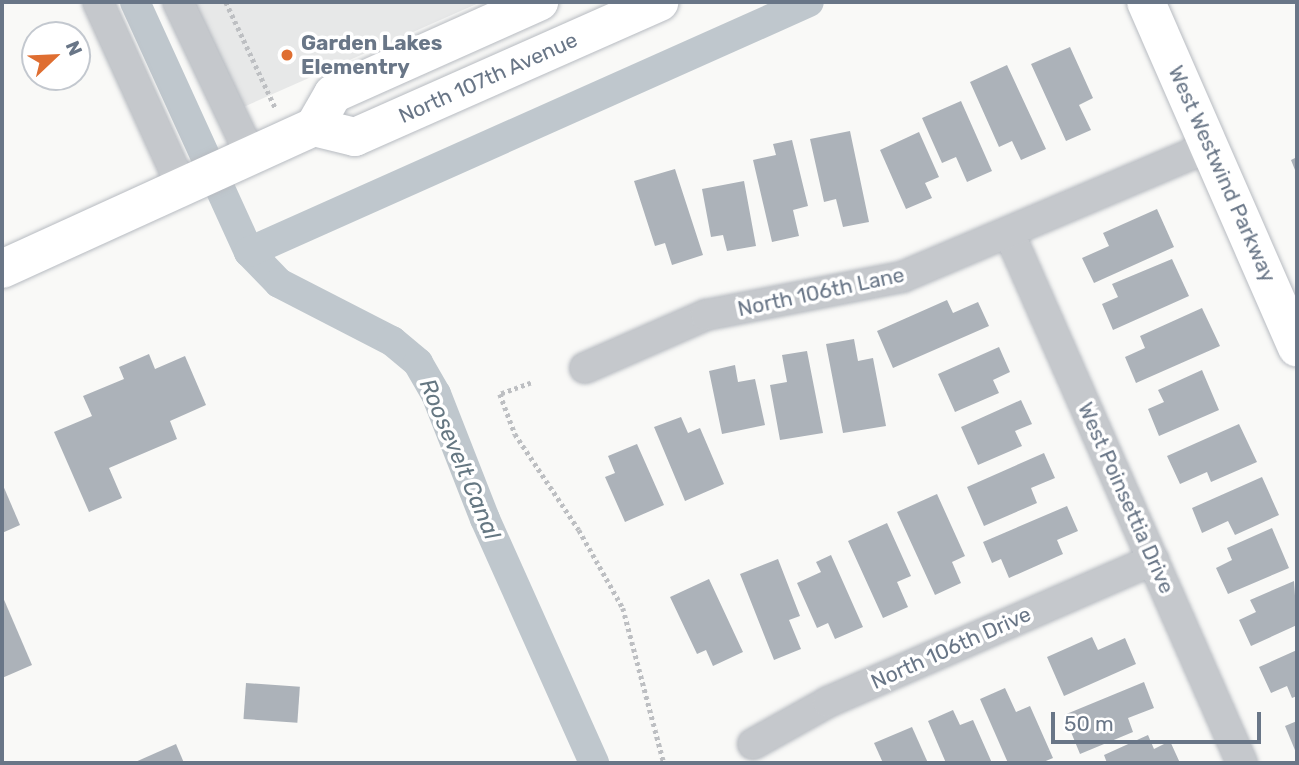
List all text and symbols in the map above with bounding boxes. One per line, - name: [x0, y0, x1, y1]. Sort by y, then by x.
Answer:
- north arrow: [21, 21, 91, 91]
- street label: North 107th Avenue: [394, 27, 582, 129]
- place label: Garden Lakes Elementry: [301, 30, 442, 80]
- text: N: [61, 38, 87, 59]
- marker: Garden Lakes Elementry: [279, 47, 295, 63]
- street label: West Westwind Parkway: [1163, 62, 1281, 286]
- street label: North 106th Lane: [735, 262, 907, 322]
- water label: Roosevelt Canal: [414, 374, 506, 544]
- street label: West Poinsettia Drive: [1072, 399, 1180, 597]
- street label: North 106th Drive: [867, 601, 1035, 695]
- scale bar: [1054, 698, 1264, 742]
- text: 50 m: [1064, 711, 1114, 736]

